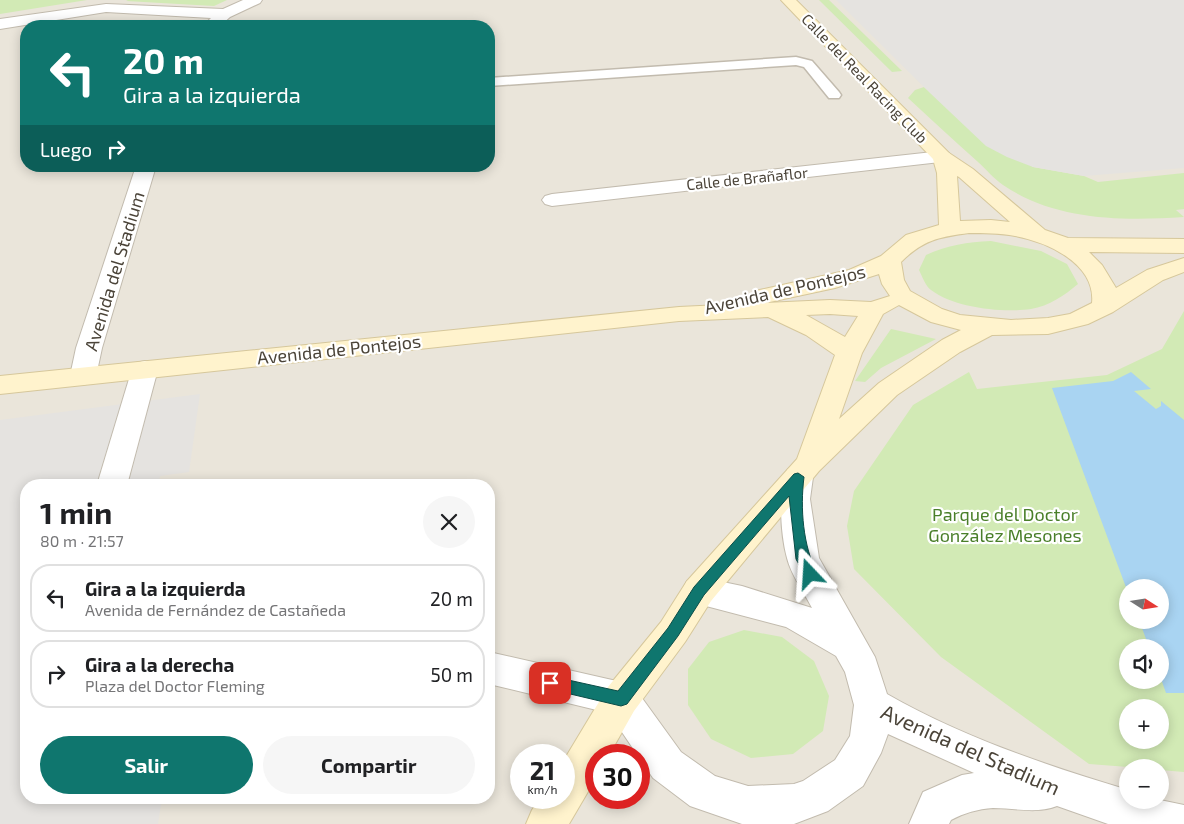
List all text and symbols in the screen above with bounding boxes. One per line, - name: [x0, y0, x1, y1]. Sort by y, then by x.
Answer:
- street label: Calle del Real Racing Club: [798, 9, 932, 147]
- text: 20 m: [123, 39, 204, 81]
- icon: left: [40, 40, 105, 105]
- text: Gira a la izquierda: [123, 81, 301, 107]
- icon: right: [102, 135, 130, 163]
- text: Luego: [40, 138, 92, 161]
- street label: Calle de Brañaflor: [685, 163, 809, 193]
- street label: Avenida del Stadium: [79, 189, 149, 353]
- street label: Avenida de Pontejos: [702, 260, 868, 318]
- street label: Avenida de Pontejos: [256, 329, 422, 369]
- text: 1 min: [40, 494, 112, 530]
- button: close: [423, 496, 475, 548]
- park label: Parque del Doctor González Mesones: [928, 503, 1082, 546]
- text: 80 m · 21:57: [40, 531, 124, 550]
- position arrow: [783, 547, 835, 599]
- text: Gira a la izquierda: [85, 577, 246, 600]
- north arrow: [1119, 579, 1169, 629]
- map controls: [1119, 579, 1169, 809]
- icon: left: [42, 584, 70, 612]
- text: 20 m: [430, 587, 473, 610]
- text: Avenida de Fernández de Castañeda: [85, 600, 346, 619]
- button: sound: [1119, 639, 1169, 689]
- text: Gira a la derecha: [85, 653, 234, 676]
- icon: right: [42, 660, 70, 688]
- pin: [529, 662, 571, 704]
- text: 50 m: [430, 663, 473, 686]
- icon: arrive: [536, 669, 564, 697]
- text: Plaza del Doctor Fleming: [85, 676, 265, 695]
- street label: Avenida del Stadium: [878, 698, 1064, 800]
- button: +: [1119, 699, 1169, 749]
- button: Salir: [40, 736, 253, 794]
- button: Compartir: [263, 736, 475, 794]
- speed limit sign: 30: [585, 744, 650, 809]
- text: 21: [530, 755, 555, 785]
- button: −: [1119, 759, 1169, 809]
- text: km/h: [528, 782, 557, 796]

